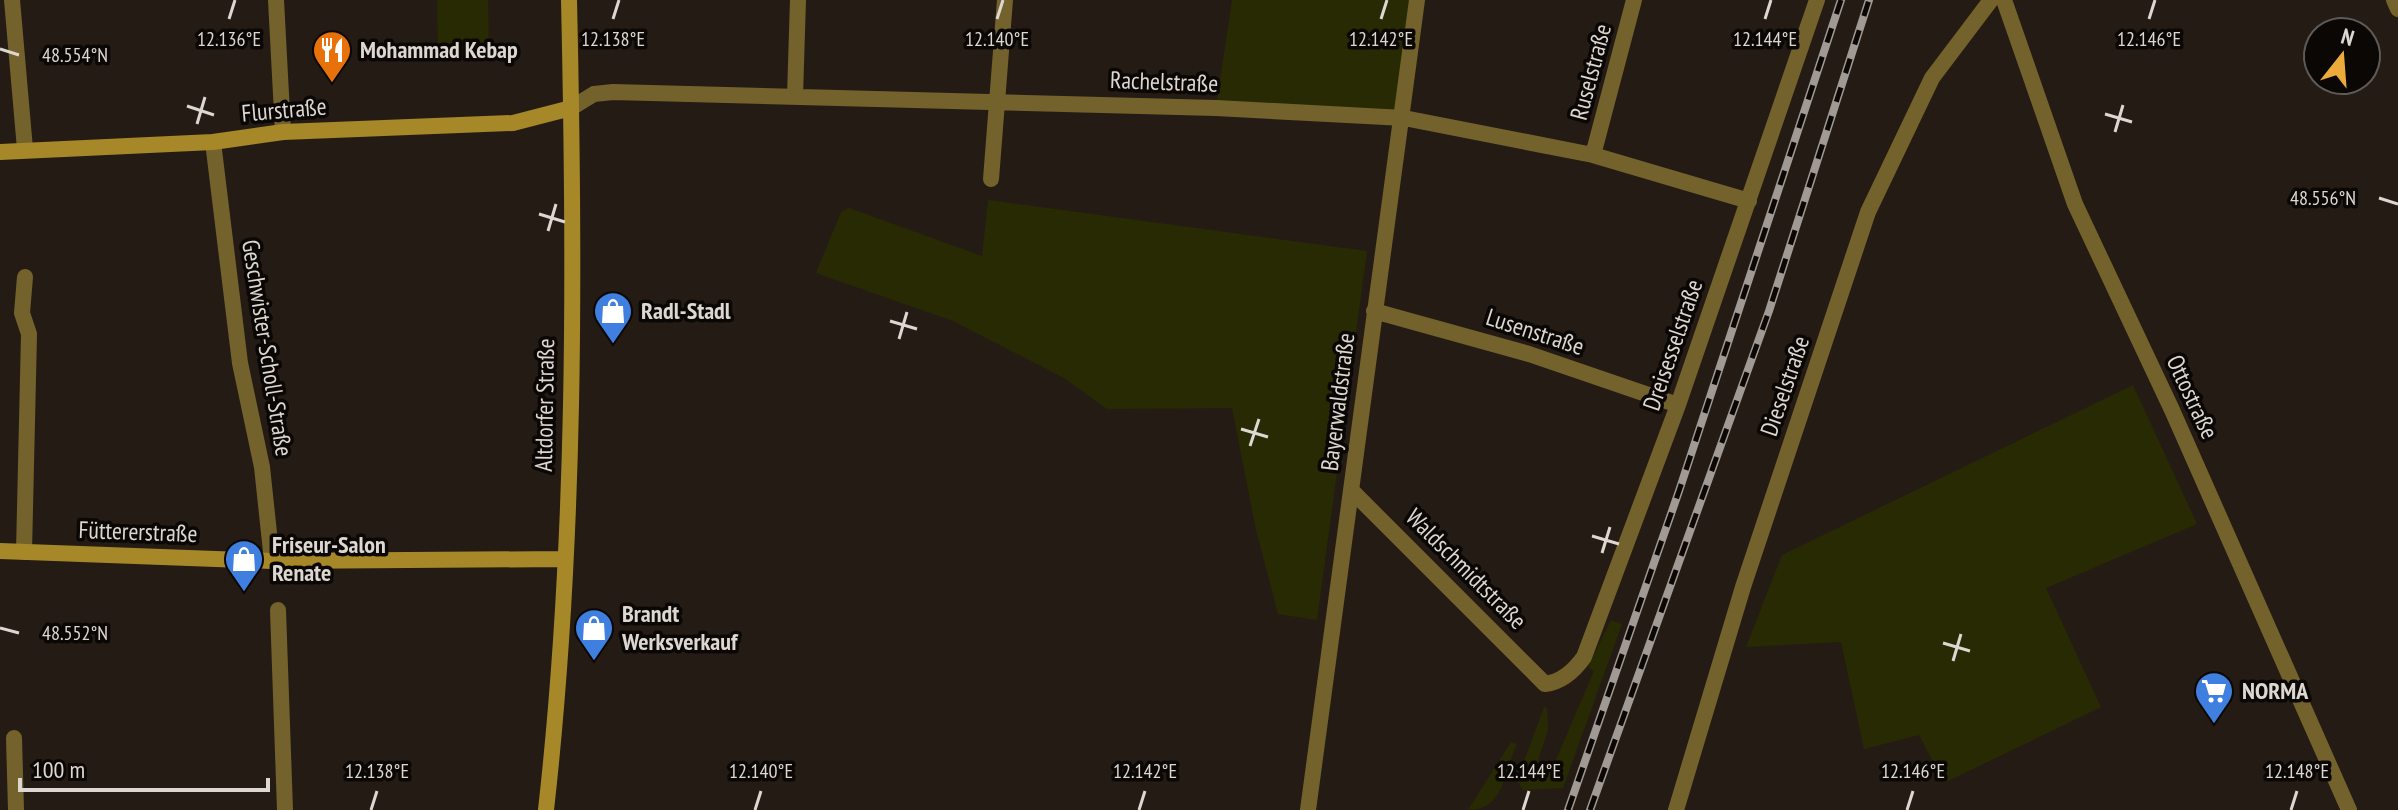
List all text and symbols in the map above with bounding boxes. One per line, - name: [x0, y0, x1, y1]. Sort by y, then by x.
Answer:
- north arrow: [2302, 16, 2382, 96]
- street label: Ruselstraße: [1563, 20, 1618, 123]
- text: N: [2338, 22, 2358, 52]
- text: 12.136°E: [197, 26, 261, 52]
- text: 12.138°E: [581, 26, 645, 52]
- text: 12.140°E: [965, 26, 1029, 52]
- text: 12.142°E: [1349, 26, 1413, 52]
- text: 12.144°E: [1733, 26, 1797, 52]
- text: 12.146°E: [2117, 26, 2181, 52]
- restaurant icon: Mohammad Kebap: [311, 29, 353, 84]
- place label: Mohammad Kebap: [360, 34, 518, 65]
- text: 48.554°N: [42, 42, 108, 68]
- street label: Rachelstraße: [1109, 64, 1219, 99]
- street label: Flurstraße: [240, 90, 328, 129]
- text: 48.556°N: [2290, 185, 2356, 211]
- street label: Geschwister-Scholl-Straße: [235, 237, 300, 458]
- street label: Dreisesselstraße: [1636, 275, 1709, 414]
- shop icon: Radl-Stadl: [592, 290, 634, 345]
- place label: Radl-Stadl: [641, 295, 731, 326]
- street label: Lusenstraße: [1482, 301, 1588, 362]
- street label: Bayerwaldstraße: [1314, 331, 1361, 473]
- street label: Dieselstraße: [1753, 332, 1816, 440]
- street label: Altdorfer Straße: [528, 338, 561, 472]
- street label: Ottostraße: [2160, 350, 2225, 444]
- street label: Waldschmidtstraße: [1399, 502, 1533, 636]
- street label: Füttererstraße: [78, 514, 198, 549]
- place label: Friseur-Salon Renate: [272, 529, 386, 588]
- shop icon: Friseur-Salon Renate: [223, 538, 265, 593]
- place label: Brandt Werksverkauf: [621, 598, 739, 657]
- shop icon: Brandt Werksverkauf: [573, 607, 615, 662]
- text: 48.552°N: [42, 620, 108, 646]
- supermarket icon: NORMA: [2193, 670, 2235, 725]
- place label: NORMA: [2242, 675, 2309, 706]
- scale bar: [20, 742, 268, 792]
- text: 100 m: [32, 754, 85, 785]
- text: 12.138°E: [345, 758, 409, 784]
- text: 12.140°E: [729, 758, 793, 784]
- text: 12.142°E: [1113, 758, 1177, 784]
- text: 12.144°E: [1497, 758, 1561, 784]
- text: 12.146°E: [1881, 758, 1945, 784]
- text: 12.148°E: [2265, 758, 2329, 784]

